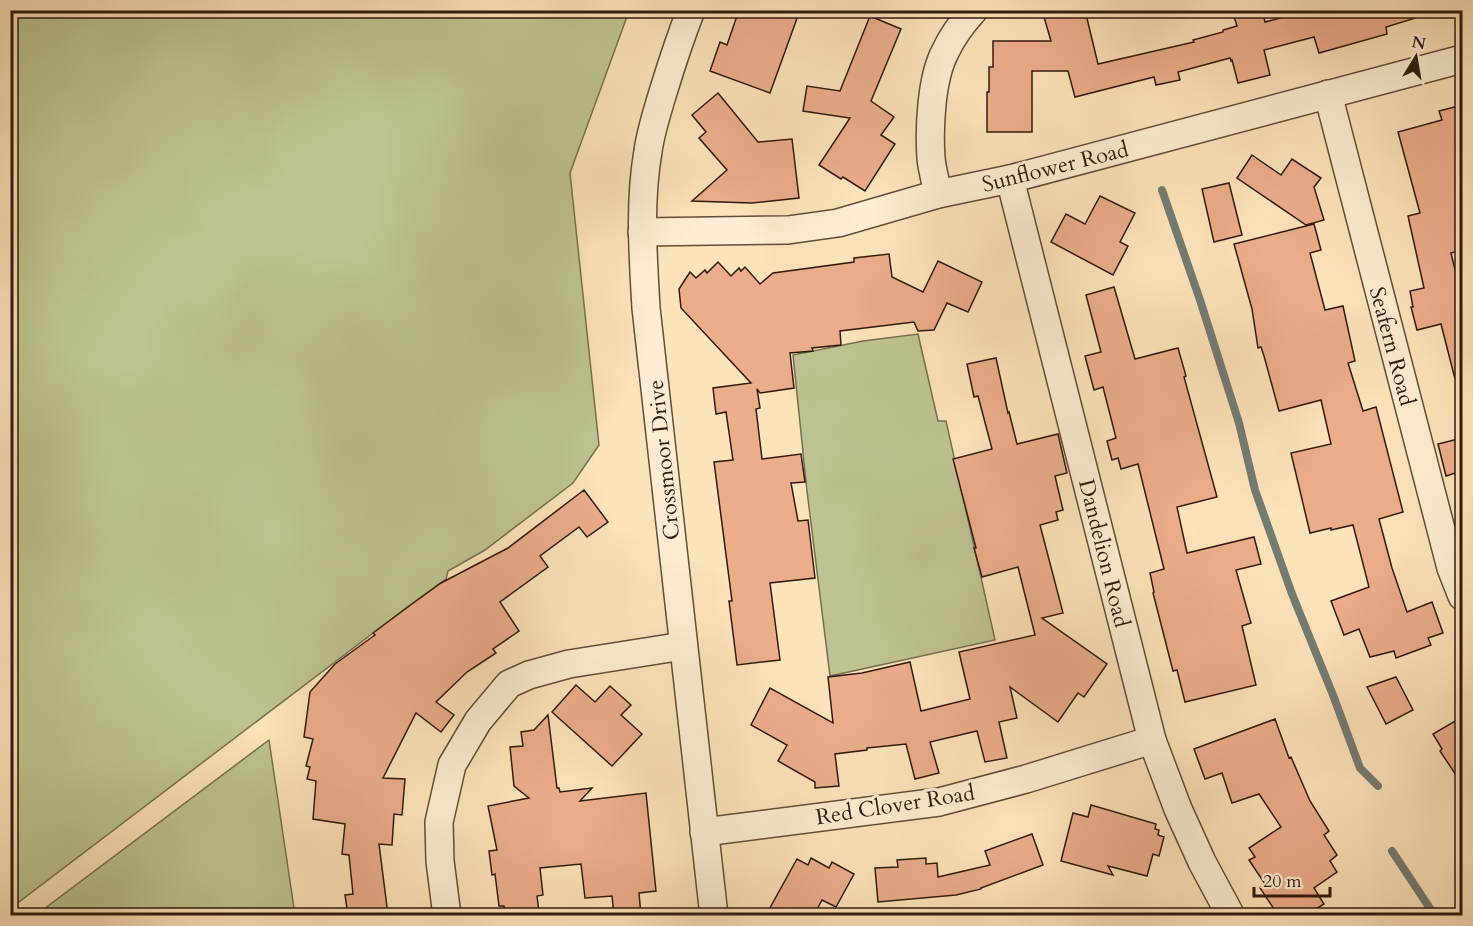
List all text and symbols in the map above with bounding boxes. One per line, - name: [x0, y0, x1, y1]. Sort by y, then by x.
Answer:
- north arrow: [1386, 27, 1446, 87]
- text: N: [1410, 31, 1428, 55]
- street label: Sunflower Road: [979, 134, 1132, 200]
- street label: Seafern Road: [1362, 283, 1422, 409]
- street label: Crossmoor Drive: [641, 378, 687, 542]
- street label: Dandelion Road: [1071, 476, 1137, 631]
- street label: Red Clover Road: [814, 778, 977, 832]
- scale bar: [1254, 860, 1330, 898]
- text: 20 m: [1263, 869, 1302, 894]

